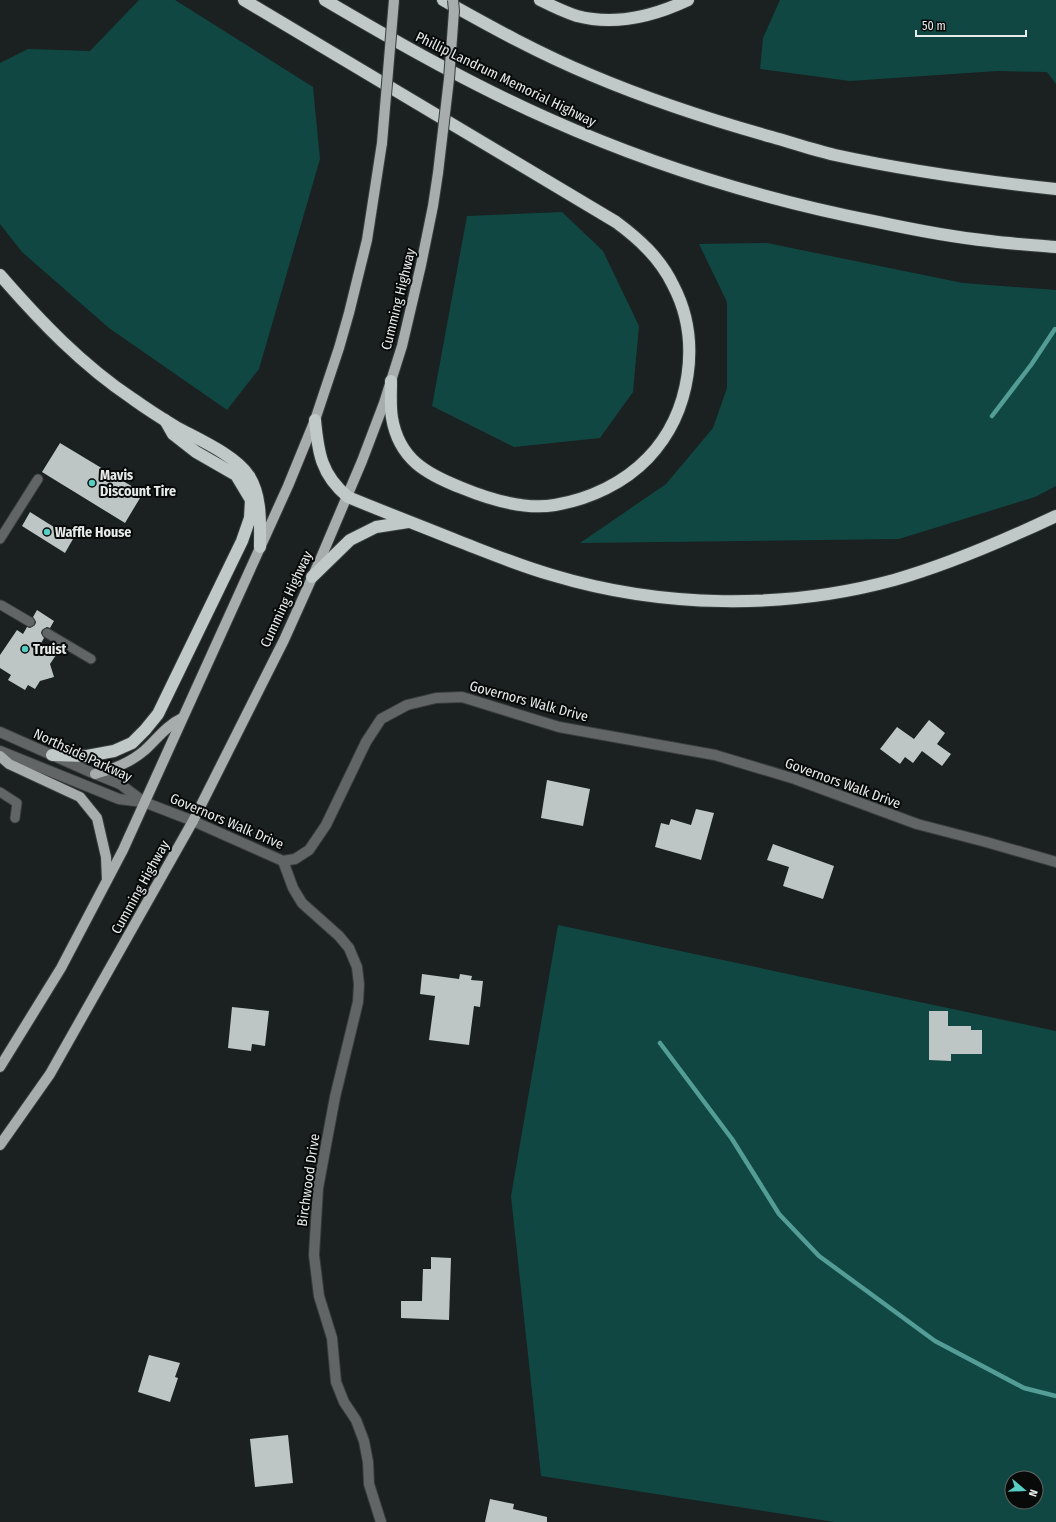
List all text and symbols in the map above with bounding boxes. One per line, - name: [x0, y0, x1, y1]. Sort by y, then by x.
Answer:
- scale bar: [916, 12, 1026, 38]
- text: 50 m: [922, 19, 946, 33]
- street label: Phillip Landrum Memorial Highway: [413, 28, 599, 131]
- street label: Cumming Highway: [378, 246, 420, 352]
- place label: Mavis Discount Tire: [100, 467, 176, 500]
- marker: Mavis Discount Tire: [87, 478, 97, 488]
- place label: Waffle House: [55, 524, 131, 541]
- marker: Waffle House: [42, 527, 52, 537]
- street label: Cumming Highway: [257, 548, 317, 650]
- place label: Truist: [33, 641, 68, 658]
- marker: Truist: [20, 644, 30, 654]
- street label: Governors Walk Drive: [468, 677, 590, 725]
- street label: Northside Parkway: [31, 725, 135, 786]
- street label: Governors Walk Drive: [783, 755, 903, 812]
- street label: Governors Walk Drive: [167, 790, 286, 853]
- street label: Cumming Highway: [108, 837, 174, 937]
- street label: Birchwood Drive: [294, 1133, 323, 1227]
- north arrow: [1004, 1470, 1044, 1510]
- text: N: [1026, 1488, 1040, 1498]

